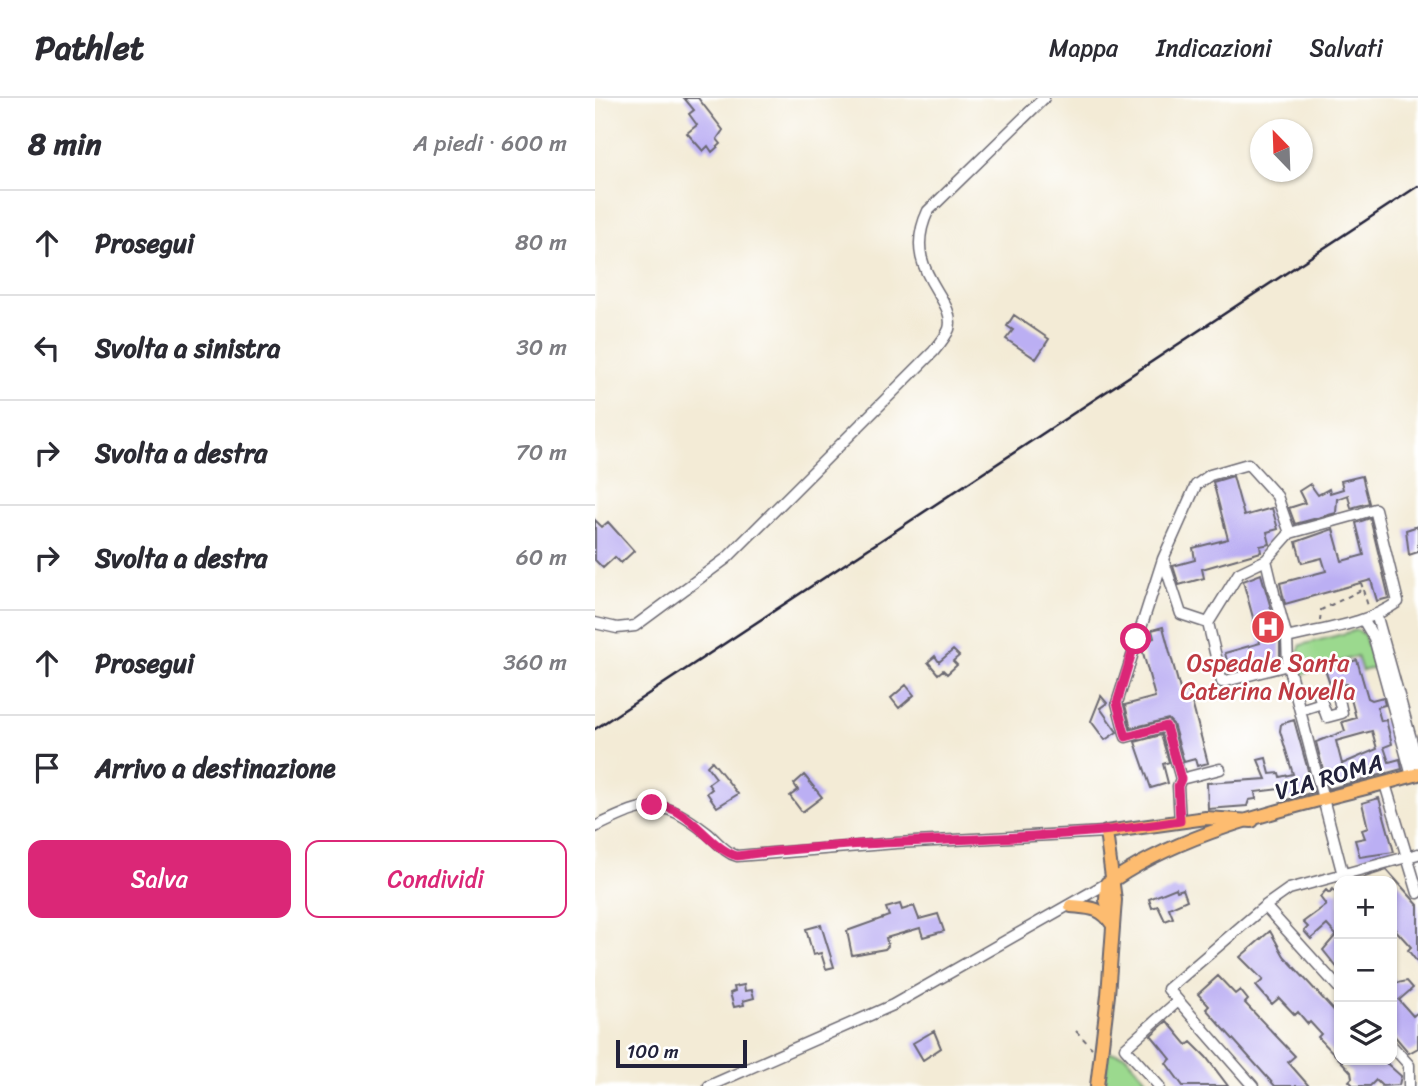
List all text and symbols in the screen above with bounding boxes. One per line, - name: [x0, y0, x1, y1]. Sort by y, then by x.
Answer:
- text: Pathlet: [35, 19, 144, 77]
- text: Mappa: [1049, 27, 1118, 69]
- text: Indicazioni: [1156, 27, 1272, 69]
- text: Salvati: [1310, 27, 1383, 69]
- text: 8 min: [28, 117, 101, 171]
- north arrow: [1250, 119, 1313, 182]
- text: A piedi · 600 m: [413, 123, 567, 164]
- text: Prosegui: [95, 220, 194, 266]
- text: 80 m: [515, 222, 567, 263]
- icon: ahead: [28, 224, 66, 262]
- text: Svolta a sinistra: [95, 325, 280, 371]
- text: 30 m: [516, 327, 567, 368]
- icon: left: [28, 329, 66, 367]
- text: Svolta a destra: [95, 430, 267, 476]
- text: 70 m: [516, 432, 567, 473]
- icon: right: [28, 434, 66, 472]
- text: Svolta a destra: [95, 535, 267, 581]
- text: 60 m: [516, 537, 567, 578]
- icon: right: [28, 539, 66, 577]
- hospital icon: Ospedale Santa Caterina Novella: [1249, 608, 1287, 646]
- route start: [1120, 623, 1151, 654]
- text: Prosegui: [95, 640, 194, 686]
- text: 360 m: [503, 642, 567, 683]
- place label: Ospedale Santa Caterina Novella: [1181, 642, 1355, 712]
- icon: ahead: [28, 644, 66, 682]
- street label: VIA ROMA: [1270, 742, 1388, 812]
- text: Arrivo a destinazione: [95, 745, 336, 791]
- icon: arrive: [28, 749, 66, 787]
- route end: [636, 789, 667, 820]
- button: Salva: [28, 840, 291, 918]
- button: Condividi: [305, 840, 567, 918]
- map controls: [1334, 876, 1397, 1065]
- button: +: [1334, 876, 1397, 939]
- button: −: [1334, 939, 1397, 1002]
- button: layers: [1334, 1002, 1397, 1065]
- text: 100 m: [627, 1035, 679, 1068]
- scale bar: [616, 1037, 747, 1069]

